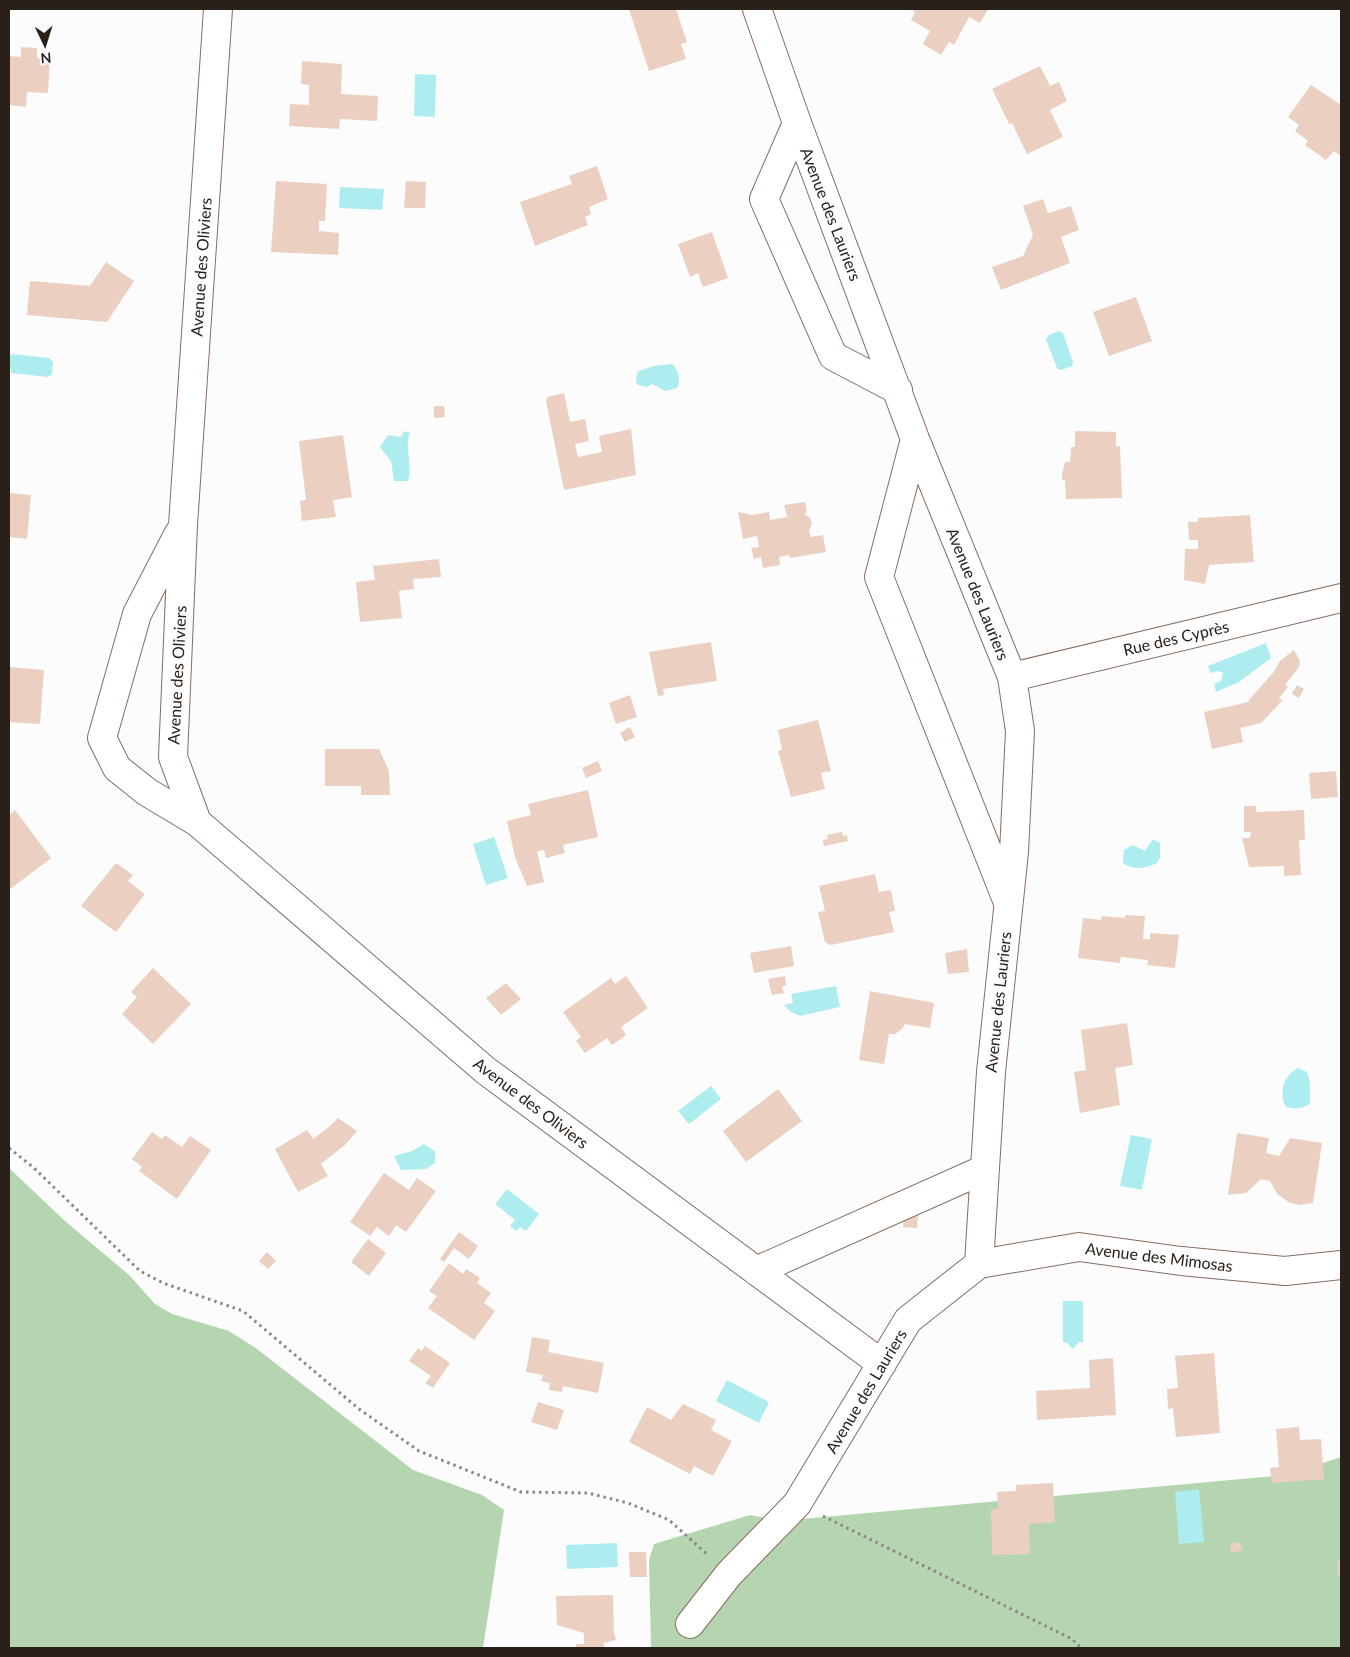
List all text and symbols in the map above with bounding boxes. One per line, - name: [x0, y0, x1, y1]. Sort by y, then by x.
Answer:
- north arrow: [20, 20, 70, 70]
- text: N: [40, 50, 52, 67]
- street label: Avenue des Lauriers: [797, 144, 866, 283]
- street label: Avenue des Oliviers: [186, 197, 215, 337]
- street label: Avenue des Lauriers: [943, 525, 1014, 663]
- street label: Avenue des Oliviers: [163, 605, 190, 745]
- street label: Rue des Cyprès: [1121, 616, 1231, 659]
- street label: Avenue des Lauriers: [981, 931, 1014, 1073]
- street label: Avenue des Oliviers: [470, 1053, 593, 1152]
- street label: Avenue des Mimosas: [1084, 1238, 1234, 1275]
- street label: Avenue des Lauriers: [821, 1325, 910, 1456]

